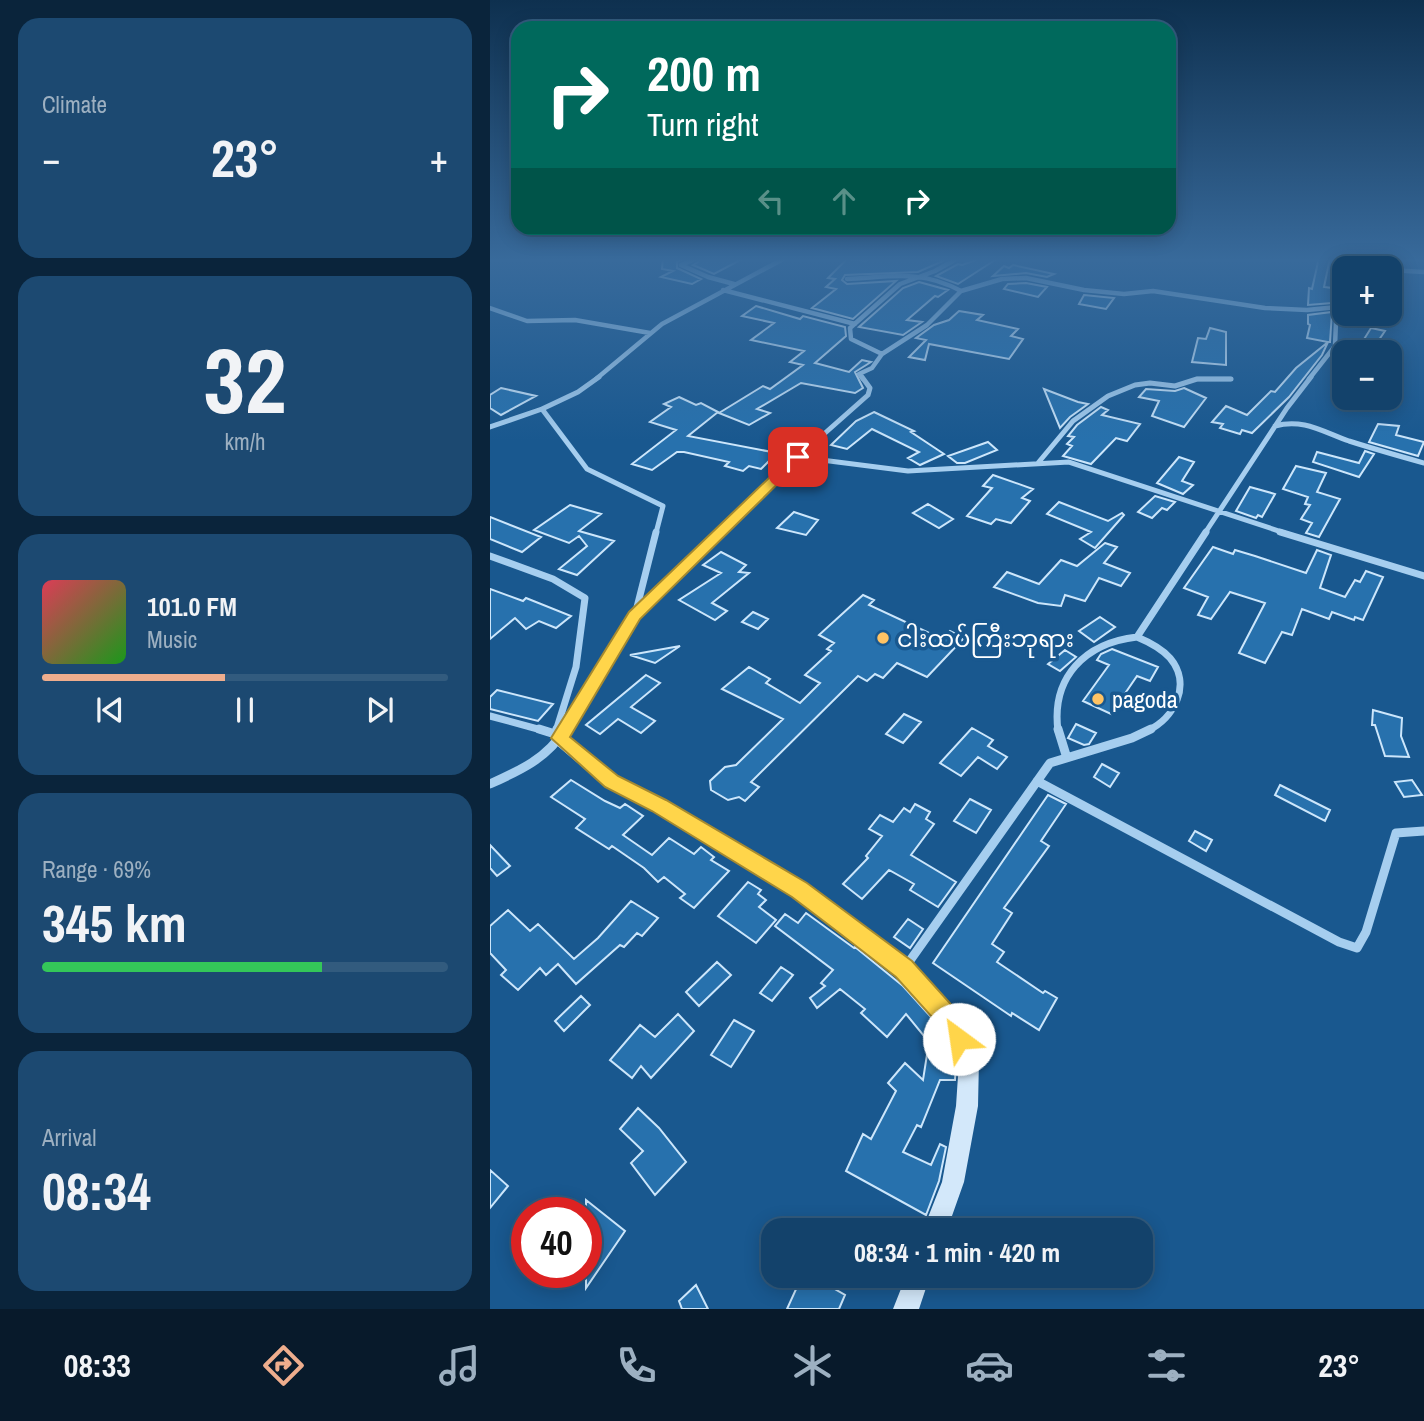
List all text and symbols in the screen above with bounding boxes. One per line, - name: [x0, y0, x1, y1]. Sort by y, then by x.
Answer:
- text: 200 m: [647, 40, 761, 106]
- icon: right: [532, 49, 623, 140]
- text: Climate: [42, 89, 107, 120]
- text: Turn right: [647, 103, 759, 146]
- text: 23°: [211, 123, 279, 193]
- text: −: [42, 133, 60, 184]
- text: +: [430, 133, 448, 184]
- icon: left: [752, 182, 790, 220]
- icon: ahead: [825, 182, 863, 220]
- icon: right: [898, 182, 936, 220]
- map controls: [1332, 256, 1402, 410]
- button: +: [1332, 256, 1402, 326]
- text: 32: [204, 319, 287, 441]
- button: −: [1332, 340, 1402, 410]
- text: km/h: [225, 426, 265, 457]
- pin: [768, 427, 828, 487]
- icon: arrive: [779, 438, 817, 476]
- text: 101.0 FM: [147, 589, 237, 624]
- place label: ငါးထပ်ကြီးဘုရား: [897, 622, 1074, 658]
- text: Music: [147, 624, 197, 655]
- marker: ငါးထပ်ကြီးဘုရား: [875, 630, 891, 646]
- place label: pagoda: [1112, 683, 1178, 715]
- icon: previous: [91, 691, 129, 729]
- icon: pause: [226, 691, 264, 729]
- icon: next: [361, 691, 399, 729]
- marker: pagoda: [1090, 691, 1106, 707]
- text: Range · 69%: [42, 854, 151, 885]
- text: 345 km: [42, 888, 187, 958]
- position arrow: [922, 1002, 996, 1076]
- text: Arrival: [42, 1122, 97, 1153]
- text: 08:34: [42, 1156, 151, 1226]
- speed limit sign: 40: [511, 1197, 602, 1288]
- text: 08:34 · 1 min · 420 m: [854, 1235, 1060, 1270]
- icon: directions: [259, 1341, 308, 1390]
- icon: music: [435, 1341, 484, 1390]
- icon: phone: [612, 1341, 661, 1390]
- icon: climate: [788, 1341, 837, 1390]
- icon: car: [965, 1341, 1014, 1390]
- icon: filters: [1142, 1341, 1191, 1390]
- text: 08:33: [64, 1344, 131, 1387]
- text: 23°: [1318, 1344, 1360, 1387]

